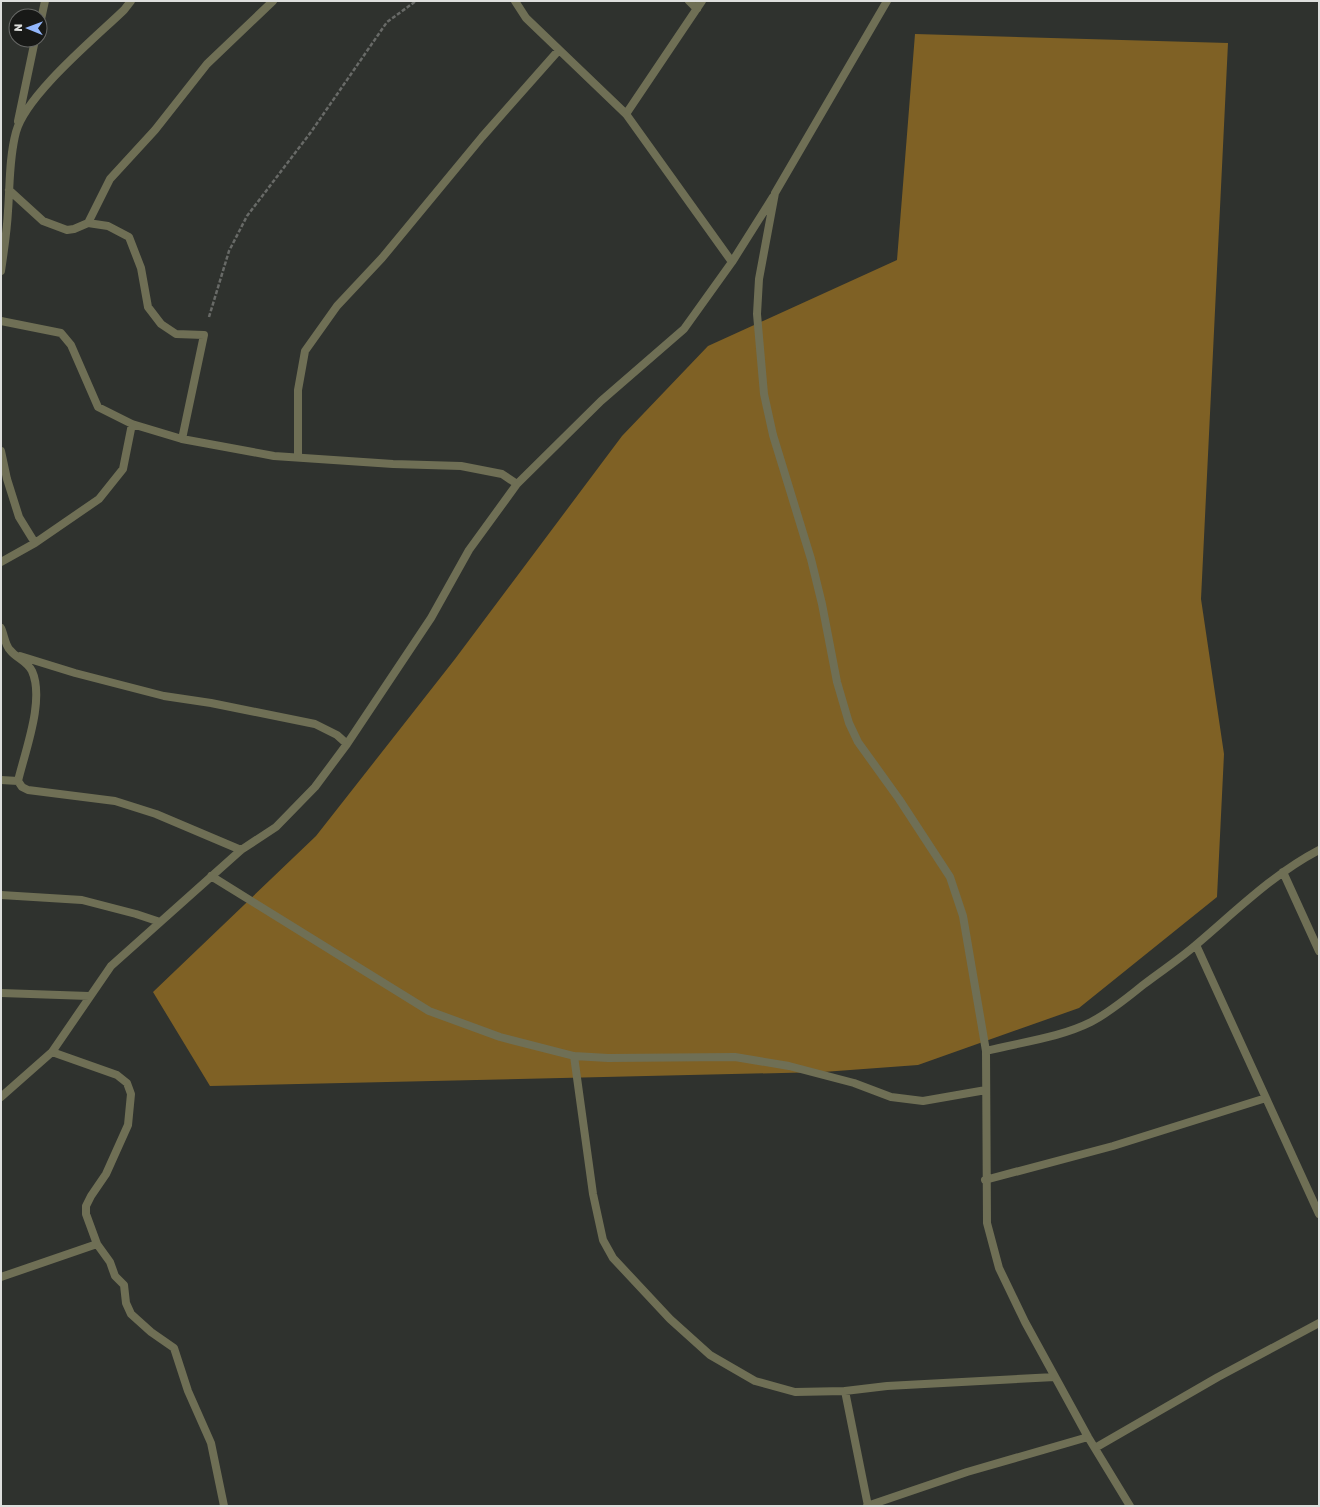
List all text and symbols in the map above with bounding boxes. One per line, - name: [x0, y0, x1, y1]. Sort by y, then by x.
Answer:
- north arrow: [8, 8, 48, 48]
- text: N: [12, 24, 25, 32]

